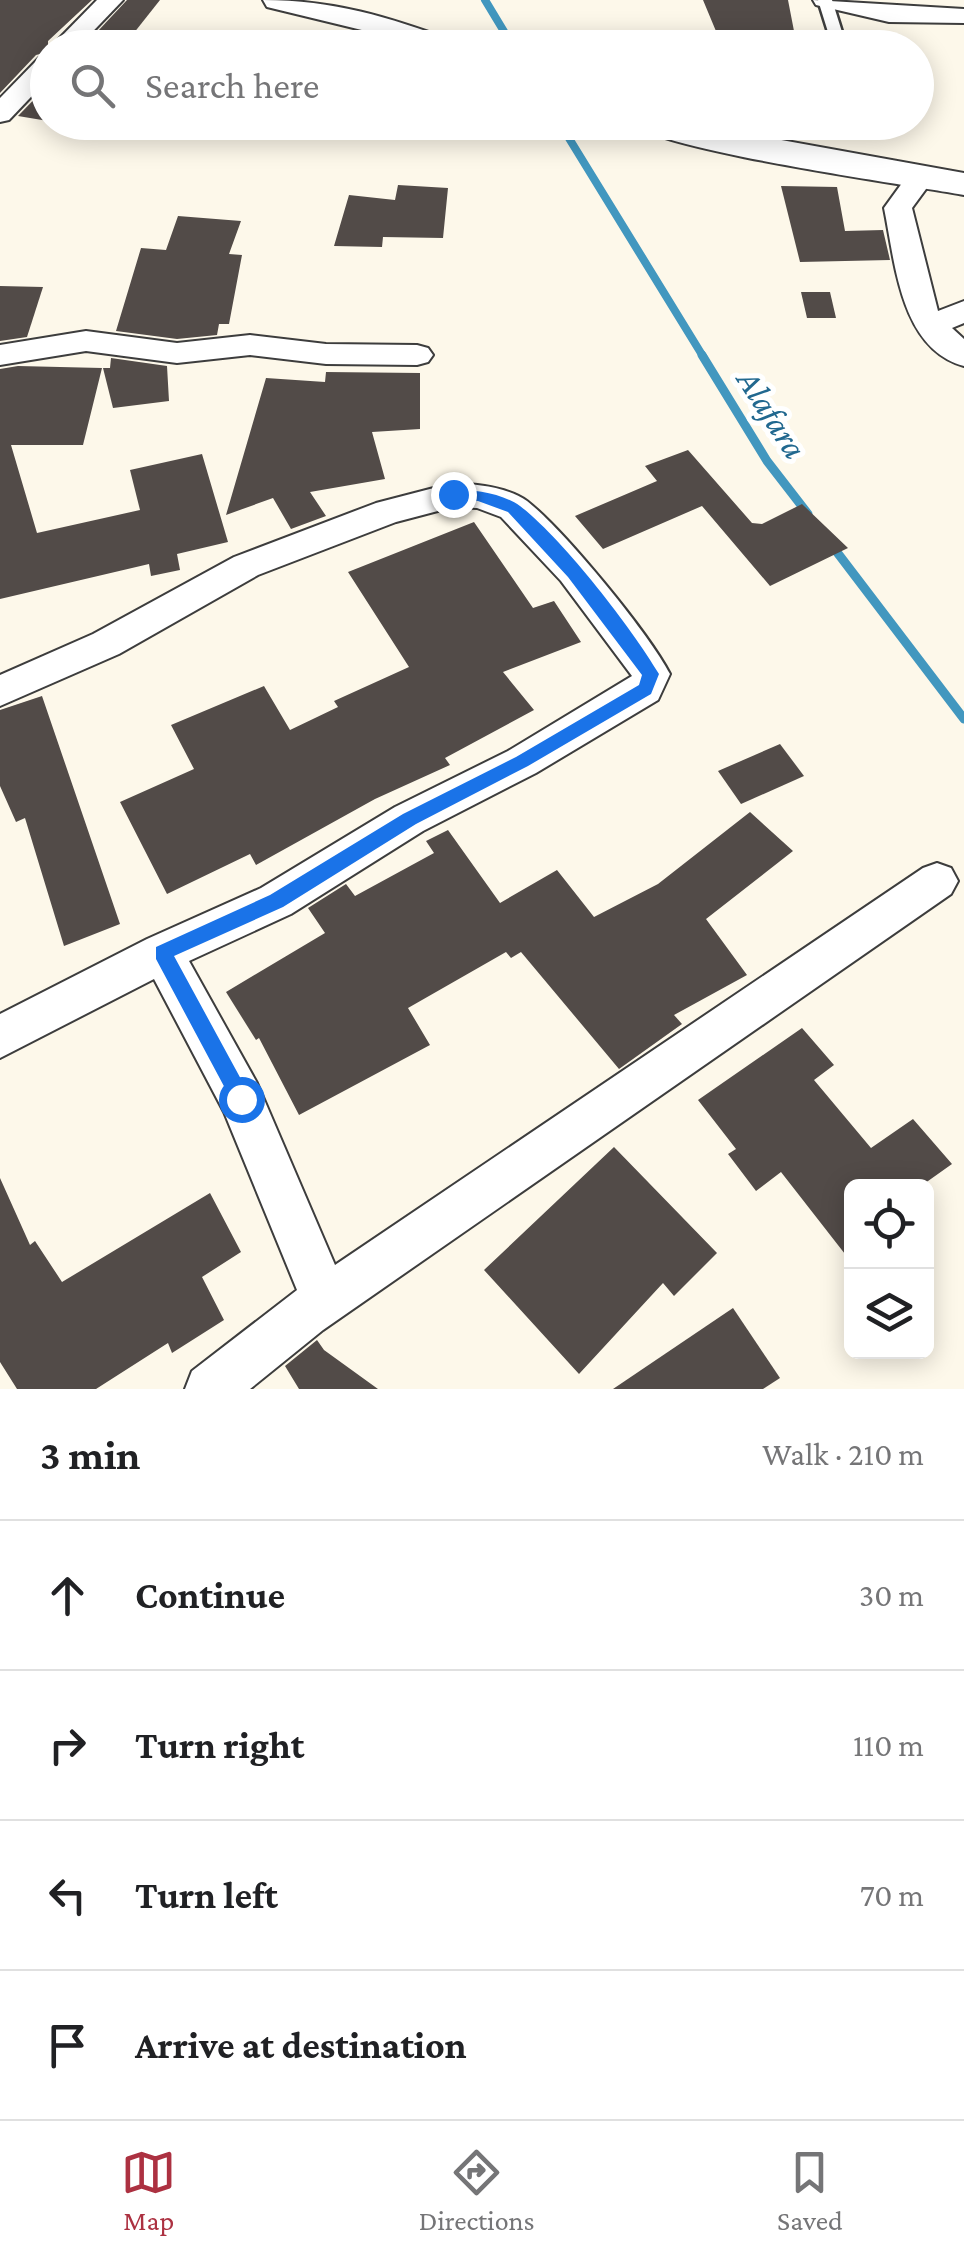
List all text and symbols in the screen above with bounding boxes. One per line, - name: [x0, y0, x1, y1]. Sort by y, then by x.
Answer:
- search box: [30, 30, 934, 140]
- icon: search: [65, 58, 120, 113]
- text: Search here: [145, 64, 319, 106]
- water label: Alafara: [728, 361, 815, 466]
- route end: [431, 472, 477, 518]
- route start: [219, 1077, 265, 1123]
- map controls: [844, 1179, 934, 1359]
- button: locate: [844, 1179, 934, 1269]
- button: layers: [844, 1269, 934, 1359]
- text: 3 min: [40, 1431, 140, 1478]
- text: Walk · 210 m: [762, 1436, 924, 1472]
- icon: ahead: [40, 1568, 95, 1623]
- text: Continue: [135, 1574, 285, 1616]
- text: 30 m: [859, 1577, 924, 1613]
- icon: right: [40, 1718, 95, 1773]
- text: Turn right: [135, 1724, 304, 1766]
- text: 110 m: [853, 1727, 924, 1763]
- icon: left: [40, 1868, 95, 1923]
- text: Turn left: [135, 1874, 278, 1916]
- text: 70 m: [860, 1877, 924, 1913]
- icon: arrive: [40, 2018, 95, 2073]
- text: Arrive at destination: [135, 2024, 467, 2066]
- tab: Map: [121, 2145, 176, 2236]
- tab: Directions: [419, 2145, 535, 2236]
- tab: Saved: [777, 2145, 843, 2236]

